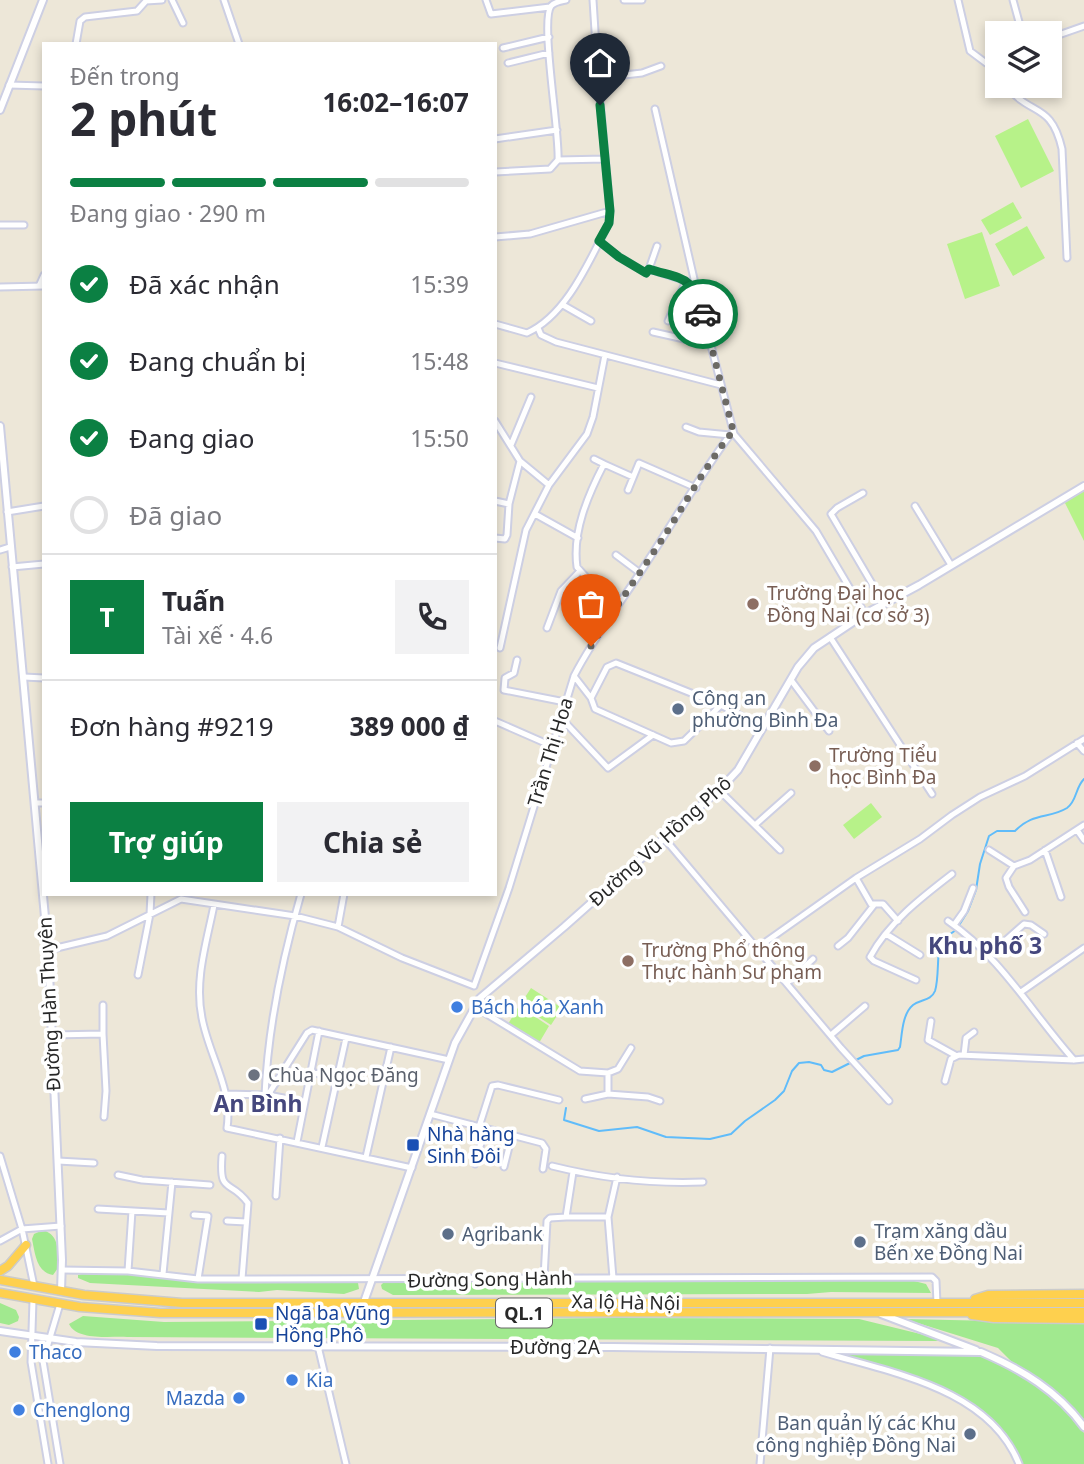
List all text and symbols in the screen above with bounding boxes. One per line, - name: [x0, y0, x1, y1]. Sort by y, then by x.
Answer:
- map controls: [985, 21, 1062, 98]
- button: layers: [985, 21, 1062, 98]
- pin: [570, 33, 630, 105]
- icon: home: [581, 44, 619, 82]
- text: Đến trong: [70, 60, 180, 92]
- text: 16:02–16:07: [322, 84, 469, 120]
- text: 2 phút: [70, 87, 217, 149]
- text: Đang giao · 290 m: [70, 197, 266, 229]
- icon: check: [70, 265, 108, 303]
- text: Đã xác nhận: [129, 266, 280, 302]
- text: 15:39: [410, 268, 469, 300]
- courier: [668, 279, 738, 349]
- icon: car: [684, 295, 722, 333]
- icon: check: [70, 342, 108, 380]
- text: Đang chuẩn bị: [129, 343, 306, 379]
- text: 15:48: [410, 345, 469, 377]
- icon: check: [70, 419, 108, 457]
- text: Đang giao: [129, 420, 254, 456]
- text: 15:50: [410, 422, 469, 454]
- text: Đã giao: [129, 497, 222, 533]
- pin: [561, 574, 621, 646]
- button: phone: [395, 580, 469, 654]
- place label: Trường Đại học Đồng Nai (cơ sở 3): [767, 580, 929, 628]
- text: Tuấn: [162, 583, 225, 619]
- icon: bag: [572, 585, 610, 623]
- marker: Trường Đại học Đồng Nai (cơ sở 3): [745, 596, 761, 612]
- text: T: [99, 599, 115, 635]
- text: Tài xế · 4.6: [162, 619, 273, 651]
- place label: Công an phường Bình Đa: [692, 685, 839, 733]
- street label: Trần Thị Hoa: [521, 694, 579, 810]
- marker: Công an phường Bình Đa: [670, 701, 686, 717]
- text: Đơn hàng #9219: [70, 708, 274, 744]
- text: 389 000 ₫: [349, 708, 469, 744]
- place label: Trường Tiểu học Bình Đa: [829, 742, 937, 790]
- marker: Trường Tiểu học Bình Đa: [807, 758, 823, 774]
- street label: Đường Vũ Hồng Phô: [583, 770, 737, 912]
- button: Trợ giúp: [70, 802, 263, 882]
- button: Chia sẻ: [277, 802, 469, 882]
- street label: Đường Hàn Thuyên: [31, 916, 67, 1092]
- district label: Khu phố 3: [928, 929, 1042, 961]
- place label: Trường Phổ thông Thực hành Sư phạm: [642, 937, 822, 985]
- marker: Trường Phổ thông Thực hành Sư phạm: [620, 953, 636, 969]
- place label: Bách hóa Xanh: [471, 994, 604, 1020]
- marker: Bách hóa Xanh: [449, 999, 465, 1015]
- place label: Chùa Ngọc Đăng: [268, 1062, 419, 1088]
- marker: Chùa Ngọc Đăng: [246, 1067, 262, 1083]
- district label: An Bình: [214, 1087, 302, 1119]
- place label: Nhà hàng Sinh Đôi: [427, 1121, 515, 1169]
- marker: Nhà hàng Sinh Đôi: [405, 1137, 421, 1153]
- place label: Trạm xăng dầu Bến xe Đồng Nai: [874, 1218, 1023, 1266]
- place label: Agribank: [462, 1221, 543, 1247]
- marker: Agribank: [440, 1226, 456, 1242]
- marker: Trạm xăng dầu Bến xe Đồng Nai: [852, 1234, 868, 1250]
- street label: Đường Song Hành: [407, 1265, 573, 1293]
- street label: Xa lộ Hà Nội: [571, 1288, 681, 1316]
- road number: QL.1: [496, 1298, 552, 1328]
- place label: Ngã ba Vũng Hồng Phô: [275, 1300, 390, 1348]
- marker: Ngã ba Vũng Hồng Phô: [253, 1316, 269, 1332]
- street label: Đường 2A: [510, 1334, 601, 1360]
- place label: Thaco: [29, 1339, 83, 1365]
- marker: Thaco: [7, 1344, 23, 1360]
- place label: Kia: [306, 1367, 333, 1393]
- marker: Kia: [284, 1372, 300, 1388]
- place label: Mazda: [166, 1385, 225, 1411]
- marker: Mazda: [231, 1390, 247, 1406]
- place label: Chenglong: [33, 1397, 131, 1423]
- marker: Chenglong: [11, 1402, 27, 1418]
- place label: Ban quản lý các Khu công nghiệp Đồng Nai: [756, 1410, 956, 1458]
- marker: Ban quản lý các Khu công nghiệp Đồng Nai: [962, 1426, 978, 1442]

